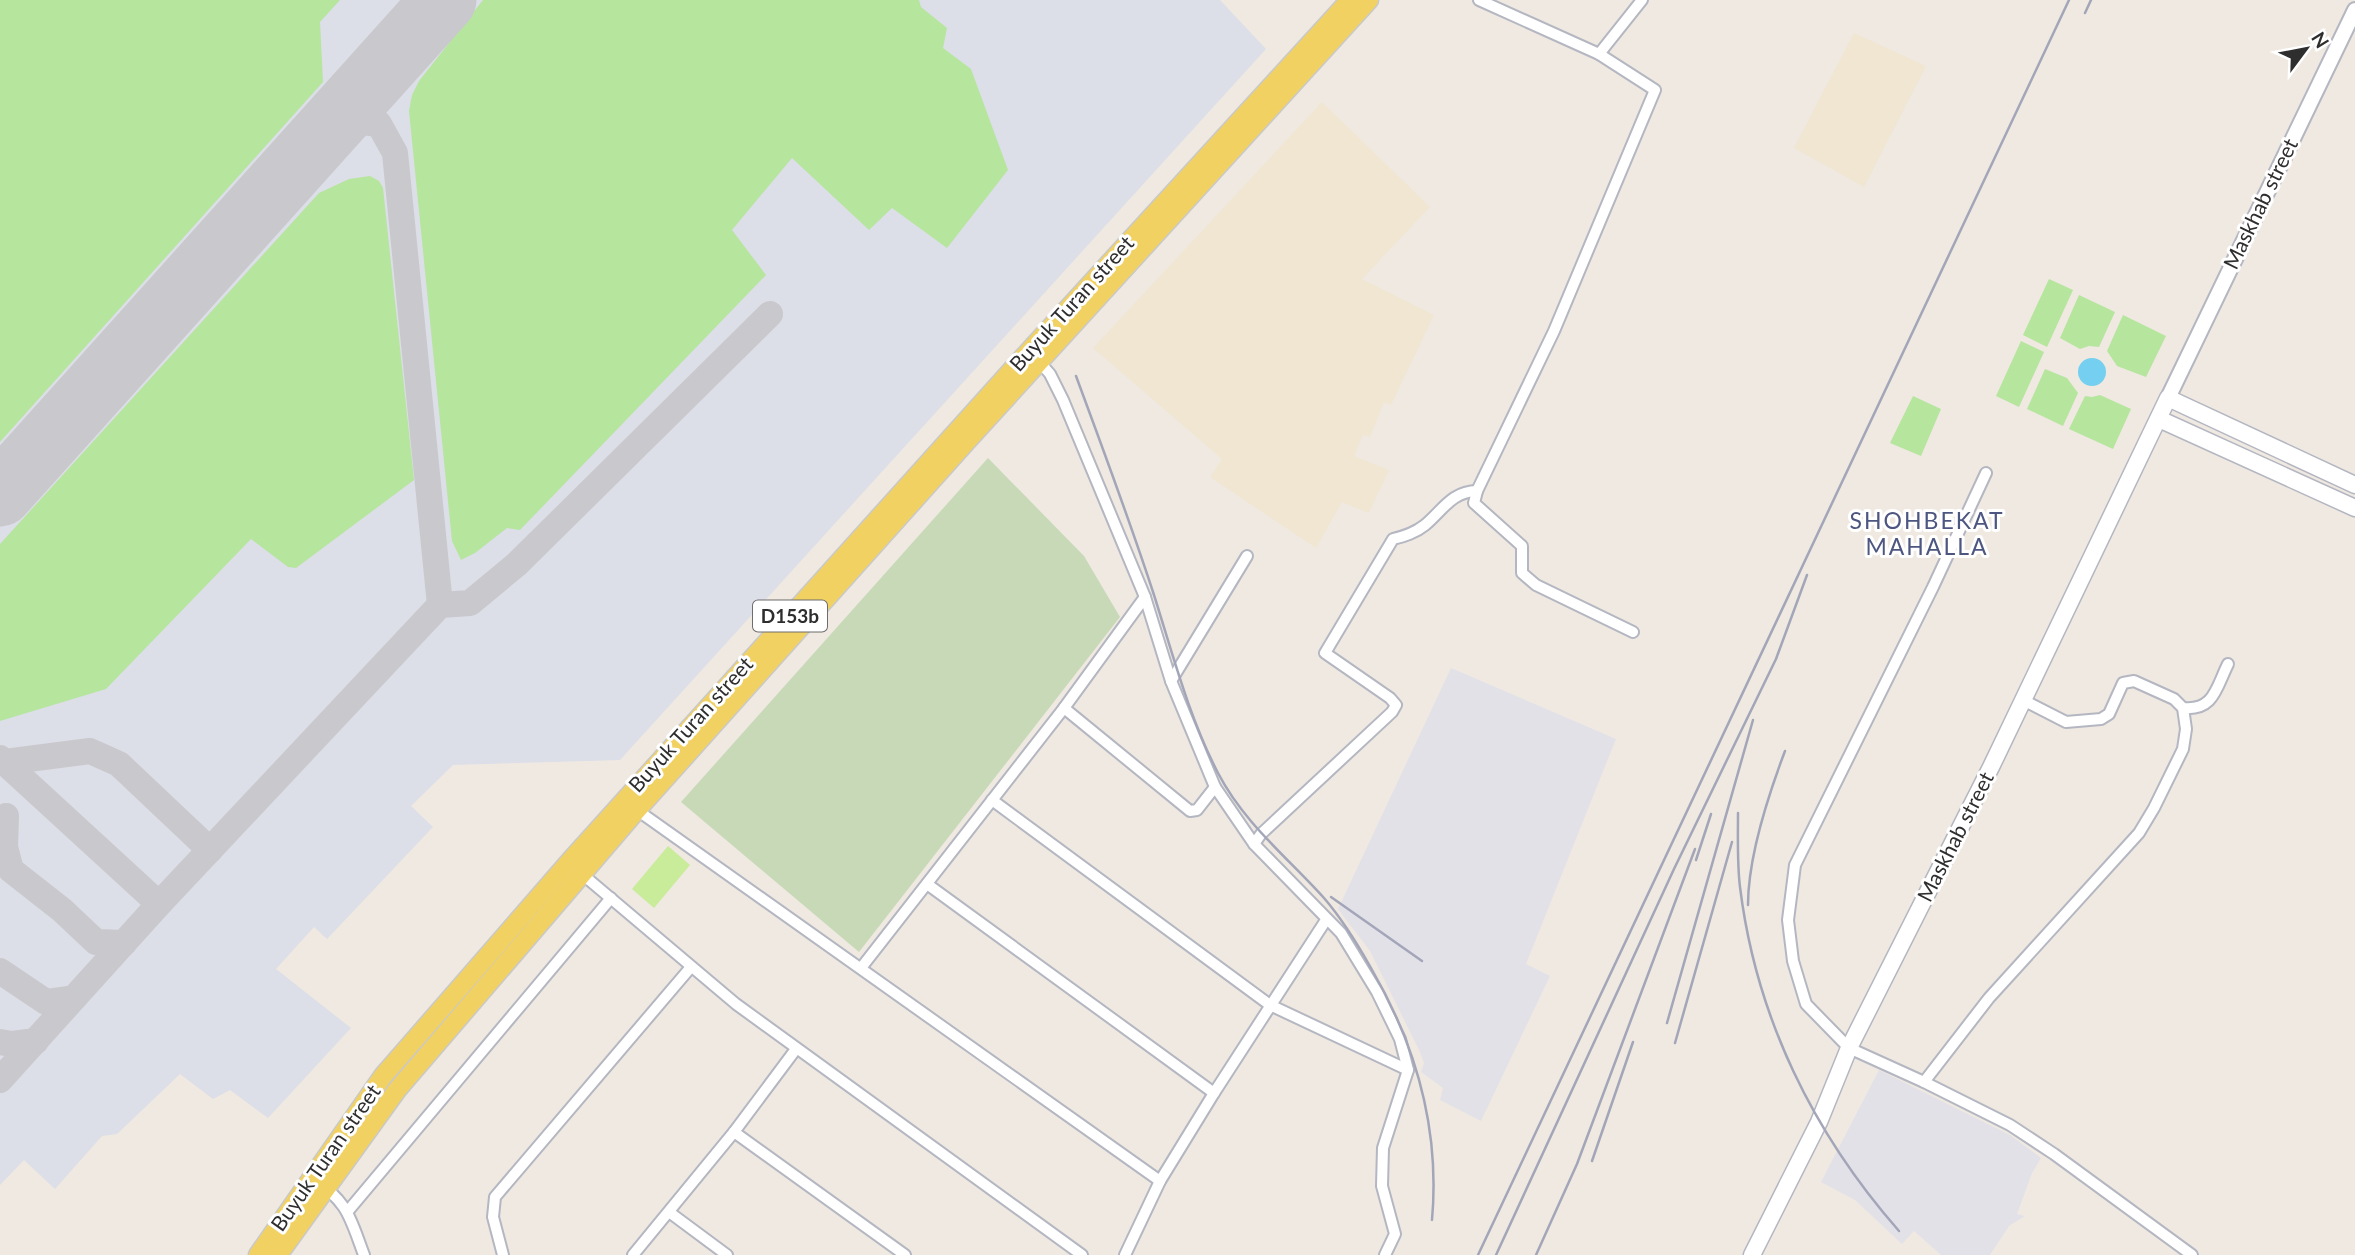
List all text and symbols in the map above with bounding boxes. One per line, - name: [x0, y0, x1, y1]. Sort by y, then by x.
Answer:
- north arrow: [2271, 14, 2341, 84]
- text: N: [2307, 27, 2334, 52]
- street label: Maskhab street: [2217, 134, 2302, 273]
- street label: Buyuk Turan street: [1004, 230, 1138, 376]
- district label: SHOHBEKAT MAHALLA: [1850, 506, 2004, 560]
- road number: D153b: [753, 600, 827, 632]
- street label: Buyuk Turan street: [623, 651, 757, 797]
- street label: Maskhab street: [1911, 767, 1998, 905]
- street label: Buyuk Turan street: [265, 1079, 385, 1235]

